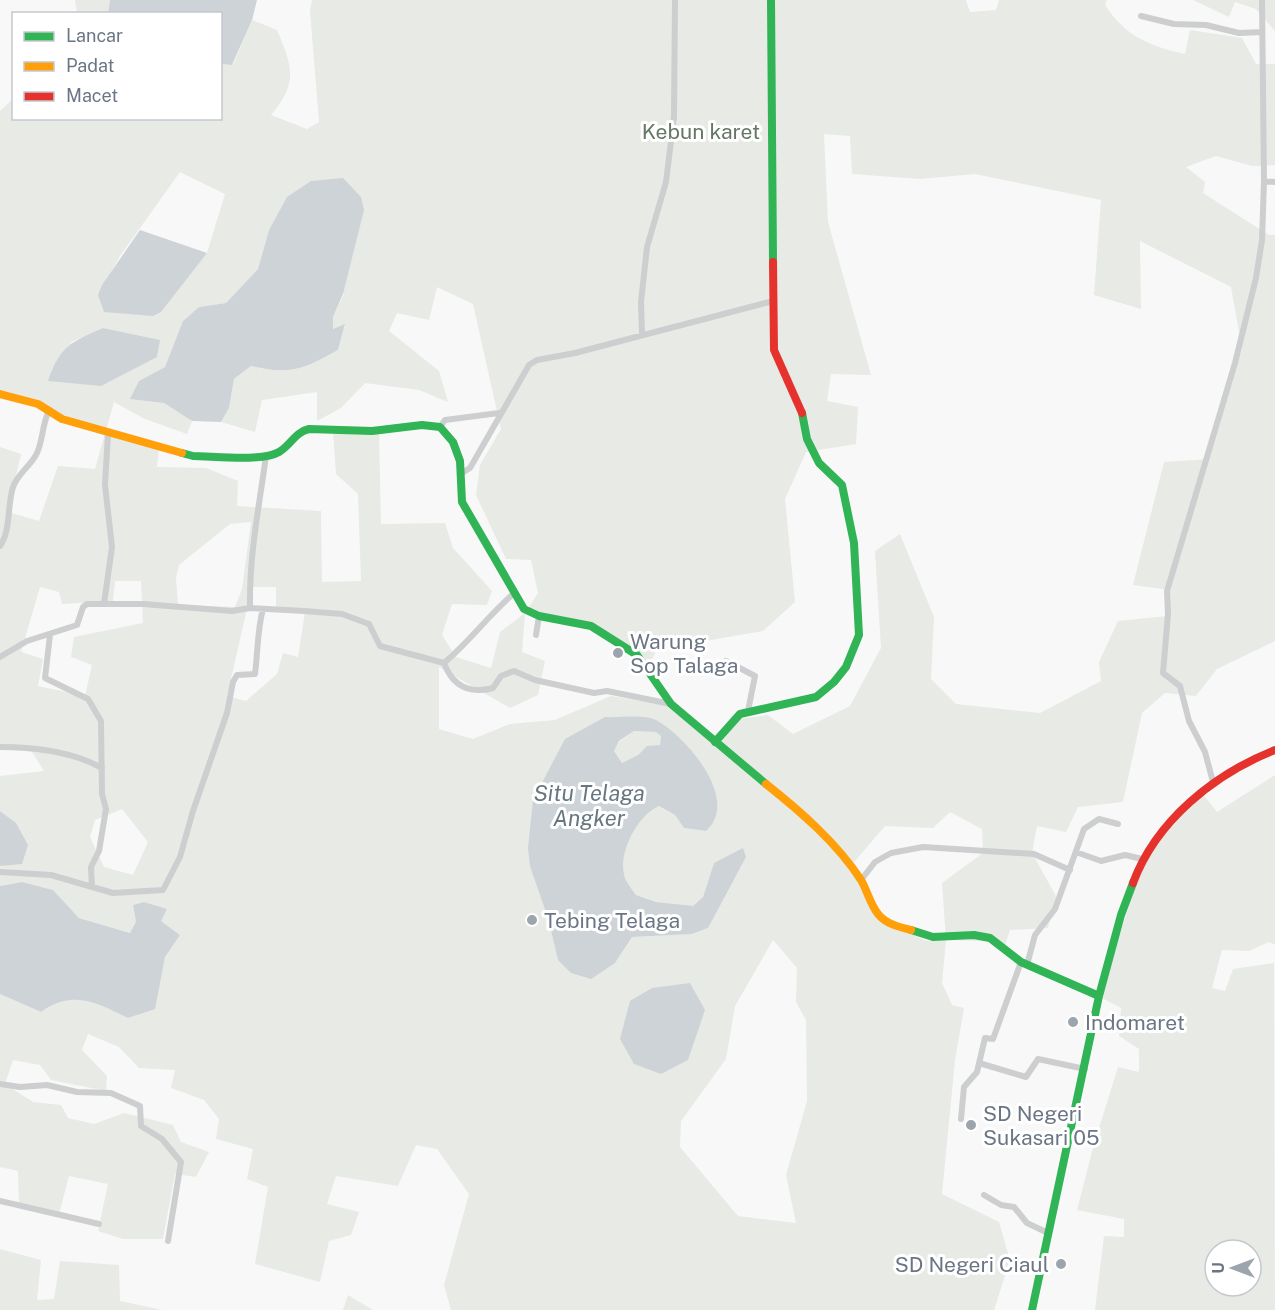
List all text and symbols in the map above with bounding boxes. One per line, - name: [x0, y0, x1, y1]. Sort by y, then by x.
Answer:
- legend: [12, 12, 222, 120]
- text: Lancar: [66, 25, 123, 46]
- text: Padat: [66, 55, 115, 76]
- text: Macet: [66, 85, 118, 106]
- park label: Kebun karet: [642, 119, 760, 144]
- place label: Warung Sop Talaga: [630, 629, 739, 678]
- marker: Warung Sop Talaga: [611, 646, 625, 660]
- water label: Situ Telaga Angker: [533, 780, 645, 831]
- place label: Tebing Telaga: [544, 908, 680, 933]
- marker: Tebing Telaga: [525, 913, 539, 927]
- place label: Indomaret: [1085, 1010, 1185, 1035]
- marker: Indomaret: [1066, 1015, 1080, 1029]
- place label: SD Negeri Sukasari 05: [983, 1101, 1100, 1150]
- marker: SD Negeri Sukasari 05: [964, 1118, 978, 1132]
- north arrow: [1203, 1238, 1263, 1298]
- place label: SD Negeri Ciaul: [895, 1252, 1049, 1277]
- marker: SD Negeri Ciaul: [1054, 1257, 1068, 1271]
- text: U: [1209, 1262, 1228, 1274]

